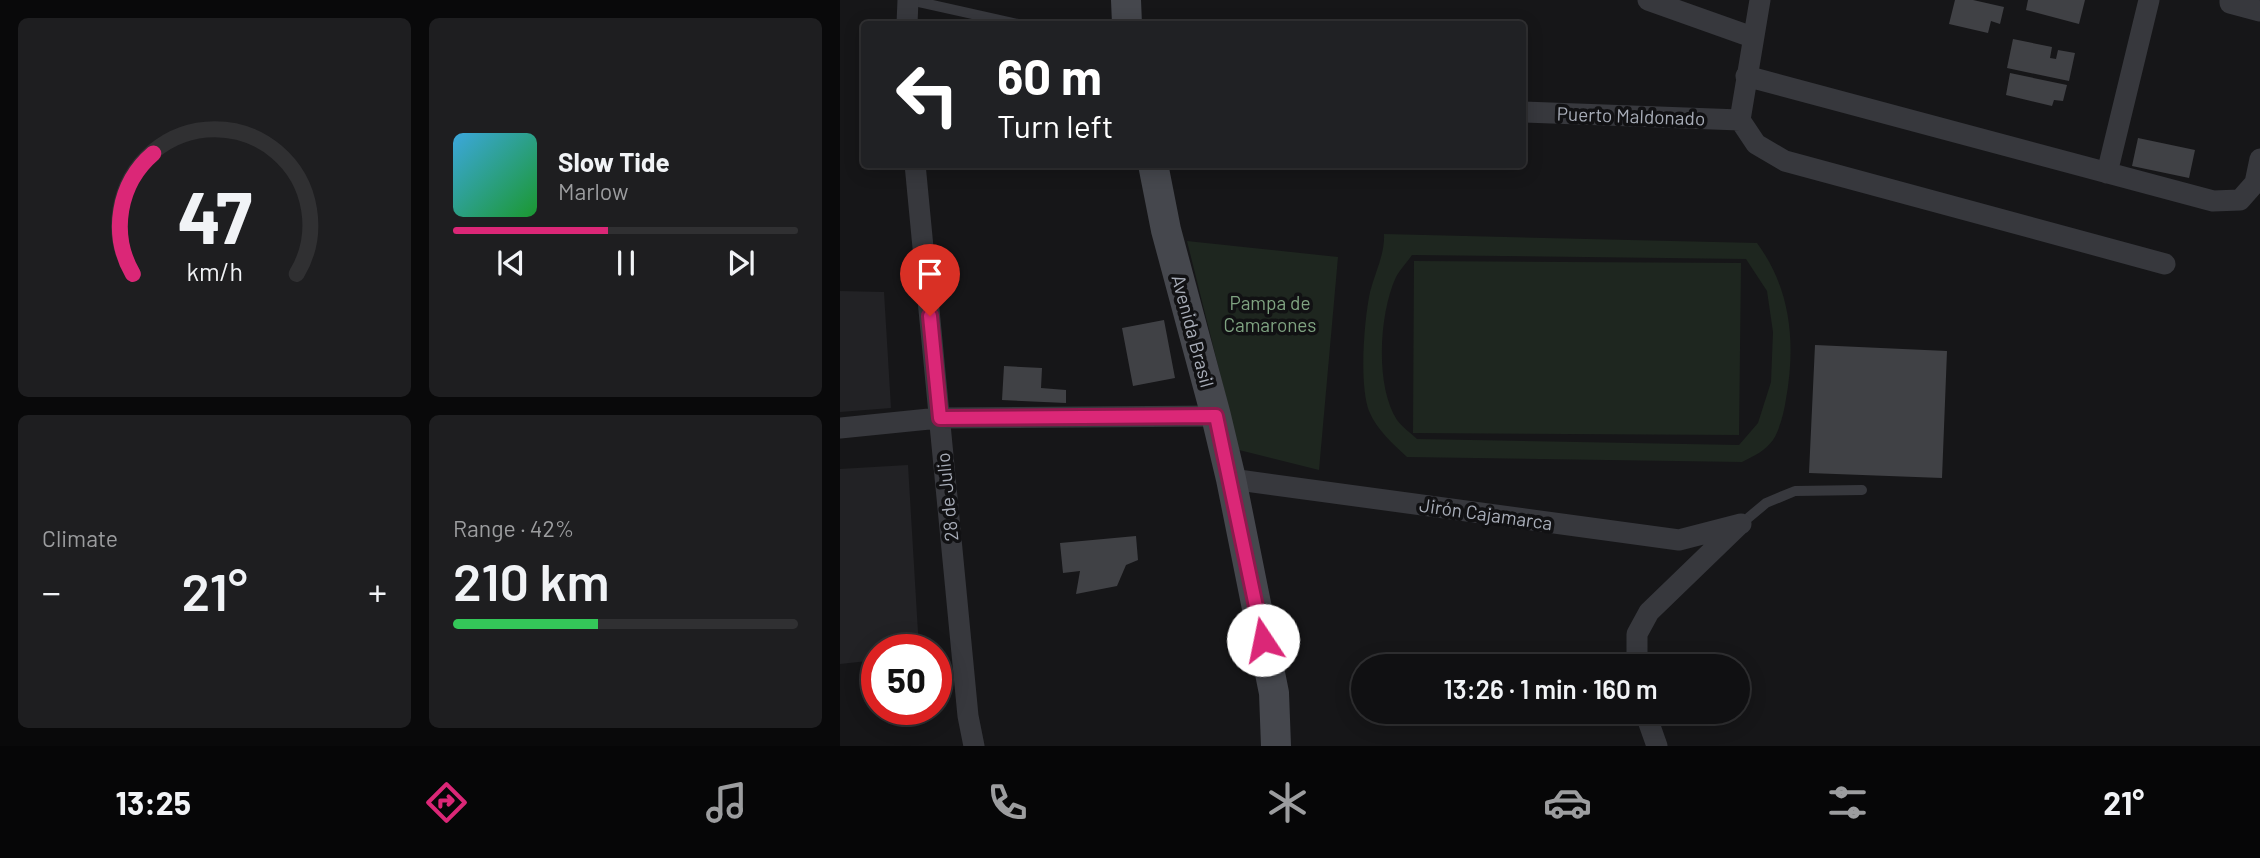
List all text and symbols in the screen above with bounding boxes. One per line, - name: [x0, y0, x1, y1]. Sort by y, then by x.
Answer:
- text: 60 m: [997, 46, 1102, 105]
- icon: left: [882, 49, 973, 140]
- street label: Puerto Maldonado: [1556, 101, 1706, 130]
- text: Turn left: [997, 106, 1114, 144]
- text: Slow Tide: [558, 146, 670, 177]
- text: 47: [177, 171, 252, 259]
- text: Marlow: [558, 177, 629, 205]
- icon: previous: [492, 244, 530, 282]
- icon: pause: [607, 244, 645, 282]
- icon: next: [722, 244, 760, 282]
- pin: [900, 244, 960, 316]
- icon: arrive: [911, 255, 949, 293]
- text: km/h: [186, 256, 243, 286]
- street label: Avenida Brasil: [1167, 272, 1220, 390]
- park label: Pampa de Camarones: [1224, 291, 1316, 336]
- street label: 28 de Julio: [930, 452, 963, 542]
- street label: Jirón Cajamarca: [1418, 493, 1554, 534]
- text: Range · 42%: [453, 514, 574, 542]
- text: Climate: [42, 524, 118, 552]
- text: 210 km: [453, 549, 610, 611]
- text: 21°: [181, 559, 248, 621]
- text: −: [42, 568, 61, 614]
- text: +: [368, 568, 387, 614]
- position arrow: [1226, 603, 1300, 677]
- speed limit sign: 50: [861, 634, 952, 725]
- text: 13:26 · 1 min · 160 m: [1443, 673, 1658, 704]
- icon: directions: [422, 778, 471, 827]
- icon: music: [702, 778, 751, 827]
- icon: phone: [983, 778, 1032, 827]
- icon: climate: [1263, 778, 1312, 827]
- icon: car: [1543, 778, 1592, 827]
- icon: filters: [1823, 778, 1872, 827]
- text: 13:25: [116, 783, 191, 821]
- text: 21°: [2103, 783, 2144, 821]

